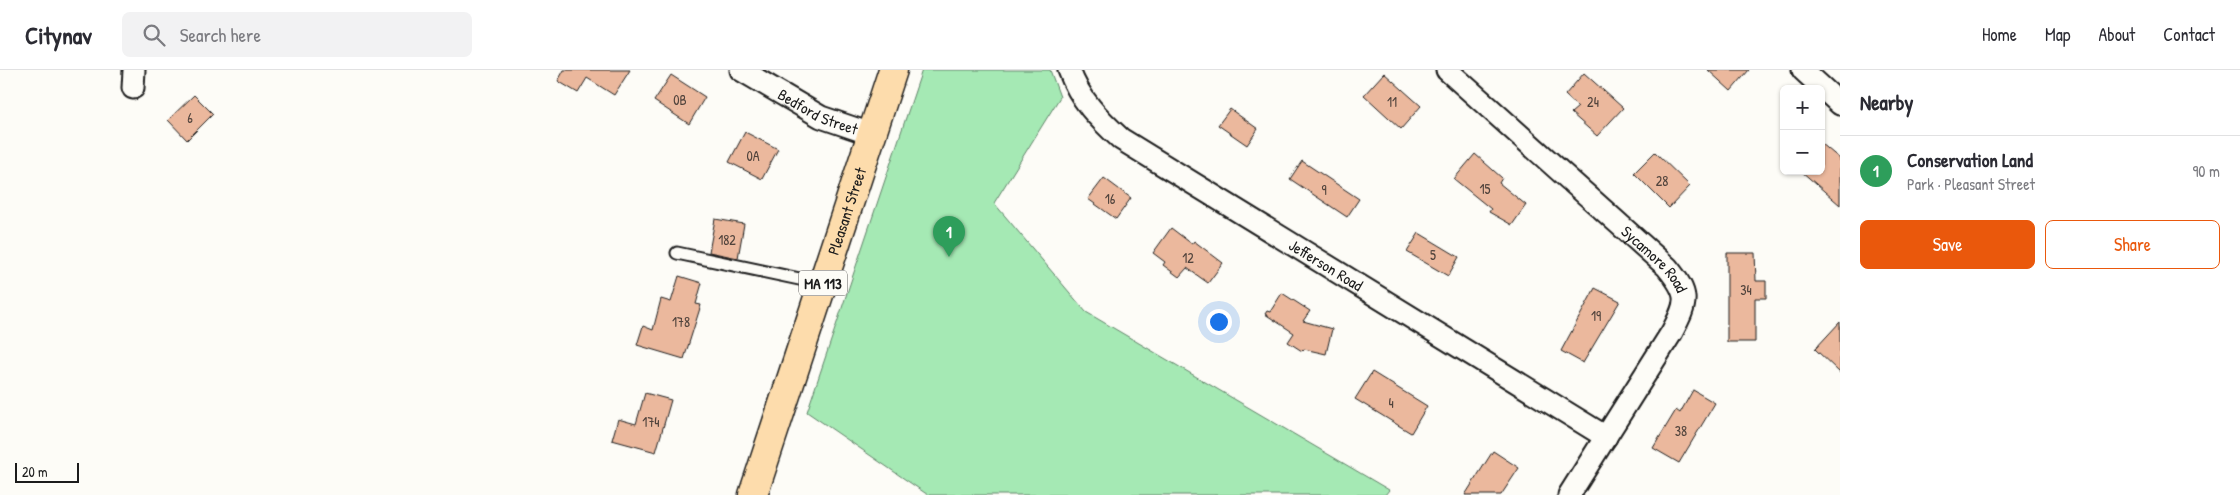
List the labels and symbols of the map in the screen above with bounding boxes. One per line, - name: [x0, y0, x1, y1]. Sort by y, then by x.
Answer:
- street label: Bedford Street: [774, 83, 861, 140]
- house number: 0B: [673, 90, 687, 109]
- house number: 11: [1387, 92, 1397, 111]
- house number: 24: [1587, 92, 1599, 111]
- house number: 6: [187, 108, 193, 127]
- house number: 0A: [746, 146, 760, 165]
- street label: Pleasant Street: [822, 164, 871, 258]
- house number: 28: [1656, 171, 1668, 190]
- house number: 15: [1479, 179, 1491, 198]
- house number: 9: [1321, 180, 1327, 199]
- house number: 16: [1105, 189, 1116, 208]
- pin: 1: [933, 216, 965, 257]
- street label: Sycamore Road: [1617, 220, 1693, 296]
- house number: 182: [718, 230, 736, 249]
- street label: Jefferson Road: [1285, 234, 1367, 296]
- house number: 5: [1430, 245, 1436, 264]
- house number: 12: [1182, 248, 1194, 267]
- road number: MA 113: [799, 270, 847, 296]
- house number: 34: [1740, 280, 1752, 299]
- house number: 19: [1591, 306, 1601, 325]
- your location: [1206, 309, 1232, 335]
- house number: 178: [672, 312, 690, 331]
- house number: 4: [1388, 393, 1394, 412]
- house number: 174: [642, 412, 660, 431]
- house number: 38: [1675, 421, 1687, 440]
- scale bar: [15, 460, 79, 483]

